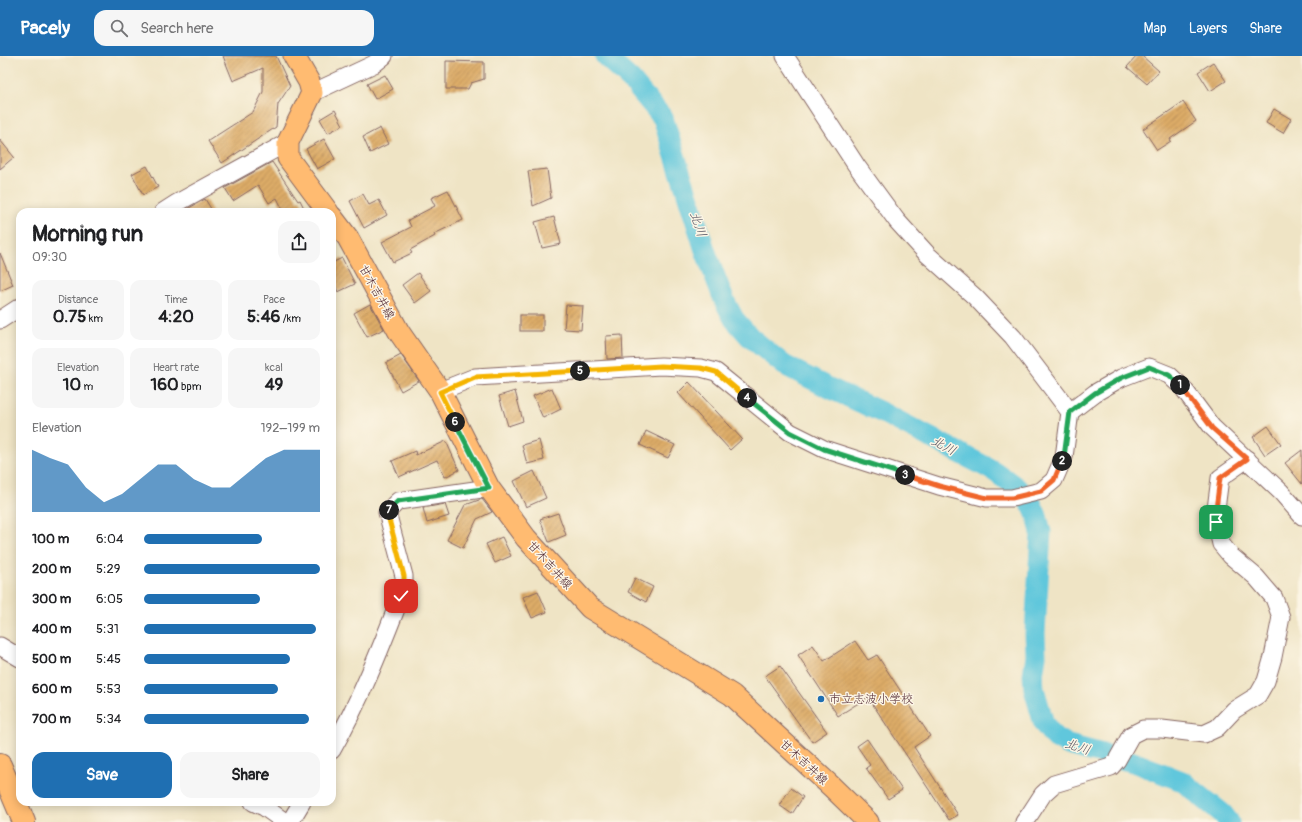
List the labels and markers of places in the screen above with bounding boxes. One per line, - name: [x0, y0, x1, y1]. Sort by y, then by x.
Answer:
- pin: 5: [570, 361, 590, 381]
- pin: 1: [1170, 375, 1190, 395]
- pin: 4: [737, 388, 757, 408]
- pin: 6: [445, 412, 465, 432]
- pin: 2: [1052, 451, 1072, 471]
- pin: 3: [895, 465, 915, 485]
- pin: 7: [379, 500, 399, 520]
- pin: [1199, 505, 1233, 539]
- pin: [384, 579, 418, 613]
- place label: 市立志波小学校: [829, 692, 913, 707]
- marker: 市立志波小学校: [816, 694, 826, 704]

